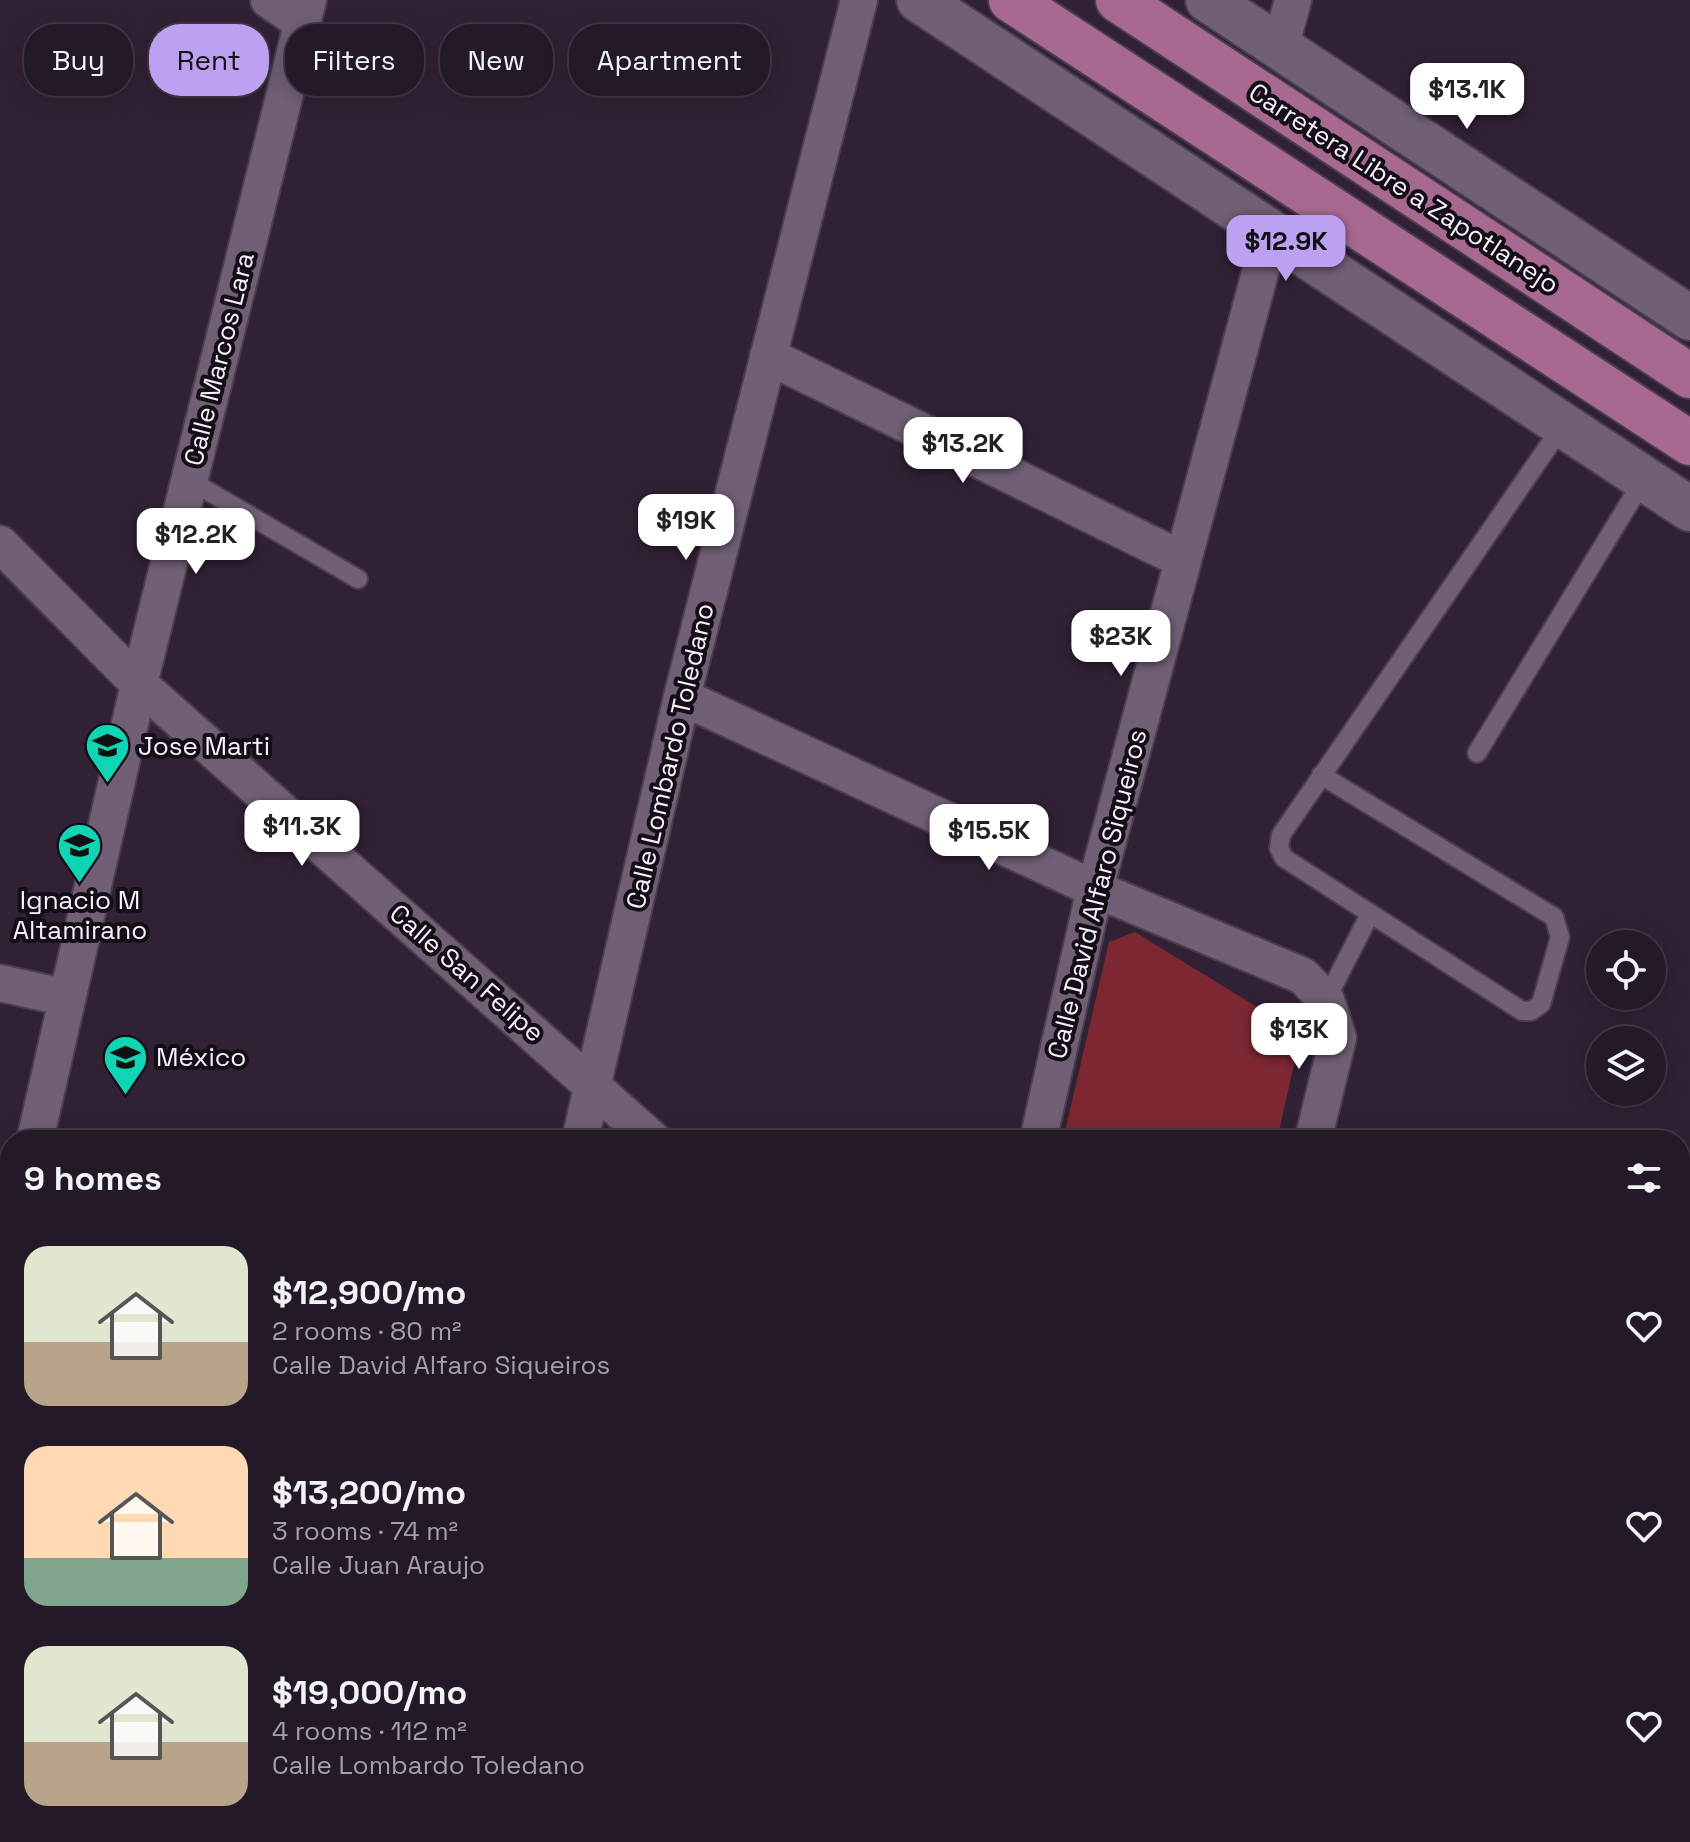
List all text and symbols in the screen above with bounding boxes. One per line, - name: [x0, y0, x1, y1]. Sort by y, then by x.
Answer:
- chip: Buy: [24, 24, 133, 96]
- chip: Rent: [149, 24, 269, 96]
- chip: Filters: [285, 24, 424, 96]
- chip: New: [440, 24, 553, 96]
- chip: Apartment: [569, 24, 770, 96]
- pin: $13.1K: [1402, 63, 1532, 131]
- text: $13.1K: [1428, 72, 1506, 106]
- street label: Carretera Libre a Zapotlanejo: [1242, 75, 1566, 301]
- pin: $12.9K: [1221, 215, 1351, 283]
- text: $12.9K: [1245, 224, 1328, 258]
- street label: Calle Marcos Lara: [176, 249, 262, 469]
- pin: $13.2K: [898, 417, 1028, 485]
- text: $13.2K: [922, 426, 1004, 460]
- pin: $19K: [639, 494, 733, 562]
- text: $19K: [656, 503, 716, 537]
- pin: $12.2K: [131, 508, 261, 576]
- text: $12.2K: [155, 517, 237, 551]
- street label: Calle Lombardo Toledano: [618, 600, 722, 912]
- pin: $23K: [1074, 610, 1168, 678]
- text: $23K: [1089, 619, 1153, 653]
- school or university icon: Jose Marti: [83, 722, 131, 785]
- street label: Calle David Alfaro Siqueiros: [1040, 726, 1154, 1062]
- place label: Jose Marti: [138, 729, 270, 763]
- pin: $11.3K: [237, 800, 367, 868]
- pin: $15.5K: [924, 804, 1054, 872]
- text: $11.3K: [262, 809, 342, 843]
- text: $15.5K: [948, 813, 1030, 847]
- school or university icon: Ignacio M Altamirano: [56, 821, 104, 884]
- place label: Ignacio M Altamirano: [13, 883, 147, 947]
- street label: Calle San Felipe: [383, 896, 551, 1050]
- map controls: [1586, 930, 1666, 1106]
- button: locate: [1586, 930, 1666, 1010]
- pin: $13K: [1252, 1003, 1346, 1071]
- text: $13K: [1269, 1012, 1329, 1046]
- button: layers: [1586, 1026, 1666, 1106]
- school or university icon: México: [101, 1033, 149, 1096]
- place label: México: [156, 1040, 246, 1074]
- icon: filters: [1622, 1156, 1666, 1200]
- text: 9 homes: [24, 1157, 162, 1200]
- text: $12,900/mo: [272, 1271, 466, 1314]
- icon: home: [88, 1278, 184, 1374]
- icon: heart: [1622, 1304, 1666, 1348]
- text: 2 rooms · 80 m²: [272, 1314, 462, 1348]
- text: Calle David Alfaro Siqueiros: [272, 1348, 610, 1382]
- text: $13,200/mo: [272, 1471, 466, 1514]
- icon: home: [88, 1478, 184, 1574]
- icon: heart: [1622, 1504, 1666, 1548]
- text: 3 rooms · 74 m²: [272, 1514, 458, 1548]
- text: Calle Juan Araujo: [272, 1548, 485, 1582]
- text: $19,000/mo: [272, 1671, 467, 1714]
- icon: home: [88, 1678, 184, 1774]
- icon: heart: [1622, 1704, 1666, 1748]
- text: 4 rooms · 112 m²: [272, 1714, 467, 1748]
- text: Calle Lombardo Toledano: [272, 1748, 585, 1782]

